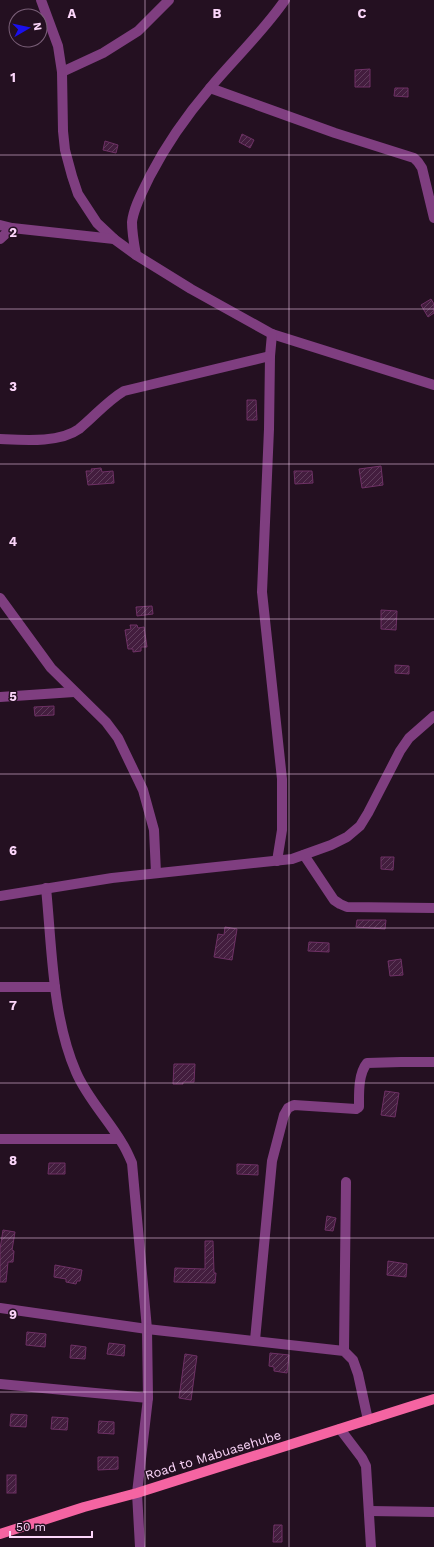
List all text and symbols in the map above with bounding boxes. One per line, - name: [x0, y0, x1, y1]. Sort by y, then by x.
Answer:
- text: A: [68, 6, 77, 21]
- text: B: [213, 6, 222, 21]
- text: C: [358, 6, 367, 21]
- north arrow: [8, 8, 48, 48]
- text: N: [30, 21, 44, 32]
- text: 1: [10, 70, 16, 85]
- text: 2: [9, 225, 17, 240]
- text: 3: [9, 379, 17, 394]
- text: 4: [9, 534, 18, 549]
- text: 5: [9, 689, 17, 704]
- text: 6: [9, 843, 17, 858]
- text: 7: [9, 998, 17, 1013]
- text: 8: [9, 1153, 17, 1168]
- text: 9: [9, 1307, 17, 1322]
- street label: Road to Mabuasehube: [143, 1427, 283, 1483]
- scale bar: [10, 1513, 92, 1539]
- text: 50 m: [16, 1520, 46, 1534]

